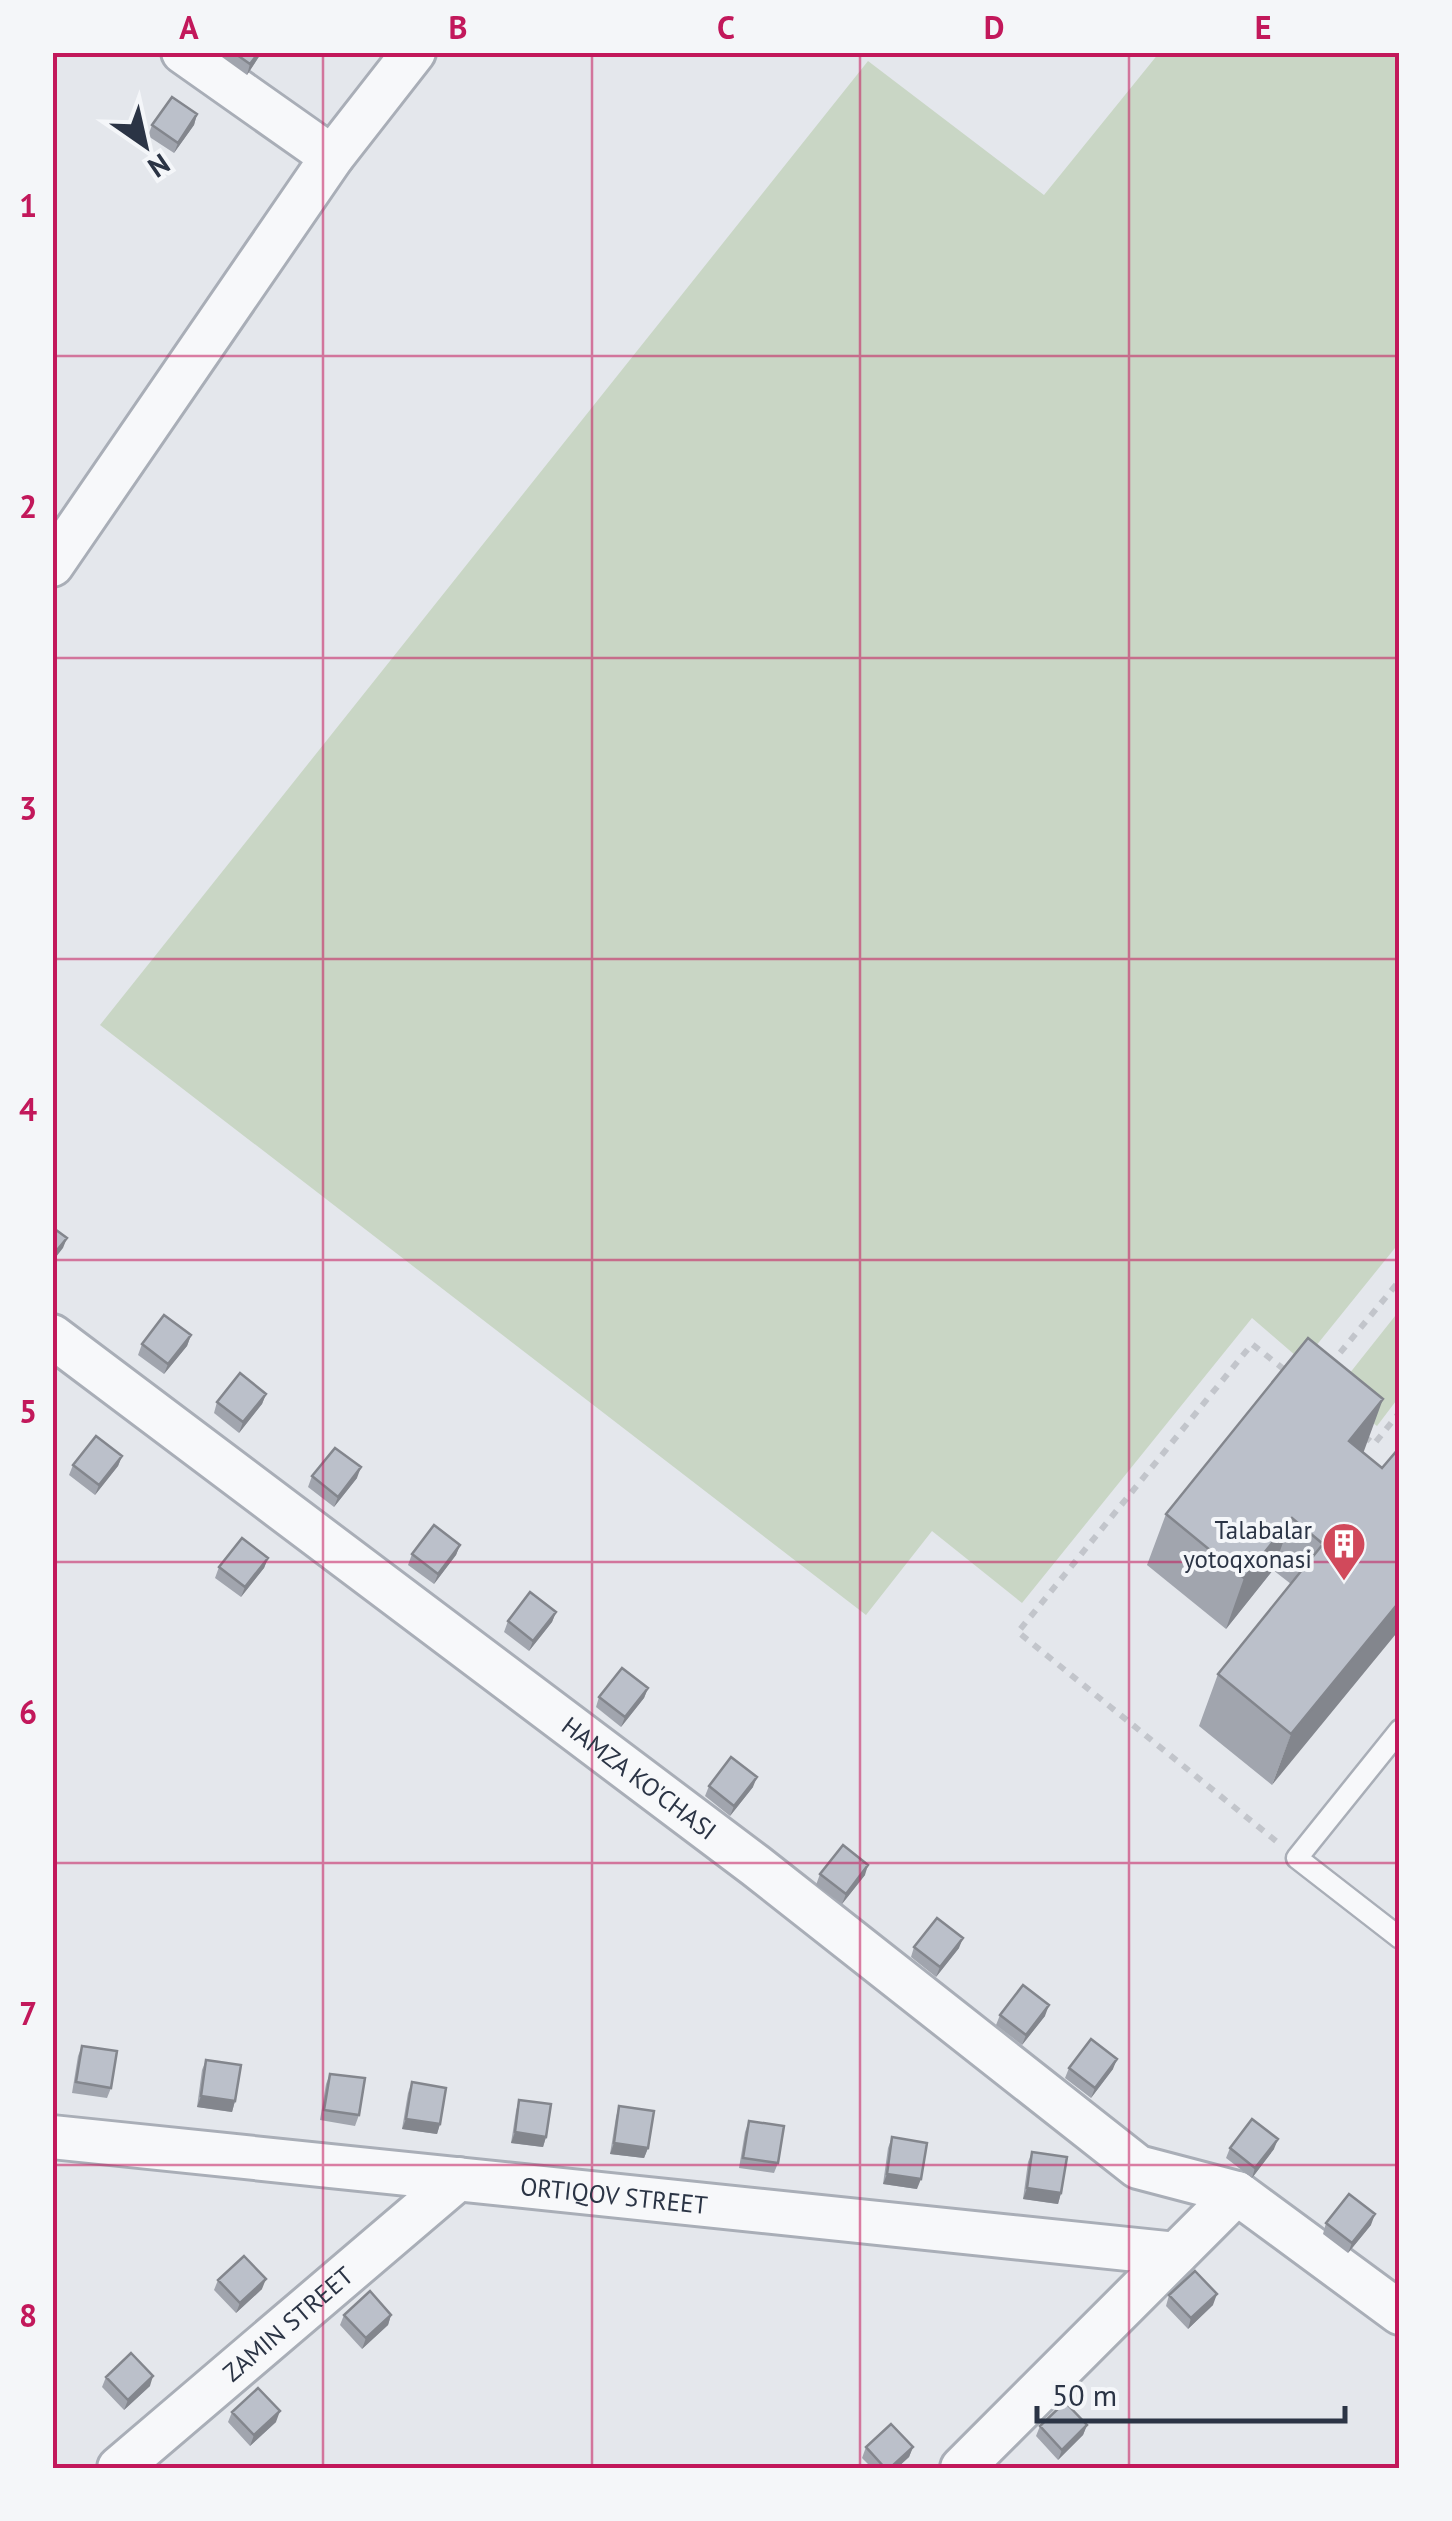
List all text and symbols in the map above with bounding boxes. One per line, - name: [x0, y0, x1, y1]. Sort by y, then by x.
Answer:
- text: A: [179, 6, 199, 48]
- text: B: [449, 6, 467, 48]
- text: C: [717, 6, 735, 48]
- text: D: [984, 6, 1004, 48]
- text: E: [1255, 6, 1271, 48]
- north arrow: [95, 95, 195, 195]
- text: N: [141, 146, 177, 187]
- text: 1: [19, 184, 37, 226]
- text: 2: [19, 485, 37, 527]
- text: 3: [19, 787, 37, 829]
- text: 4: [19, 1088, 37, 1130]
- text: 5: [19, 1390, 37, 1432]
- place label: Talabalar yotoqxonasi: [1183, 1514, 1312, 1575]
- building icon: Talabalar yotoqxonasi: [1321, 1521, 1367, 1582]
- text: 6: [19, 1691, 37, 1733]
- street label: HAMZA KO'CHASI: [555, 1709, 723, 1847]
- text: 7: [19, 1992, 37, 2034]
- street label: ORTIQOV STREET: [519, 2170, 709, 2221]
- street label: ZAMIN STREET: [216, 2259, 360, 2388]
- text: 8: [19, 2294, 37, 2336]
- scale bar: [1037, 2361, 1344, 2423]
- text: 50 m: [1052, 2375, 1117, 2414]

